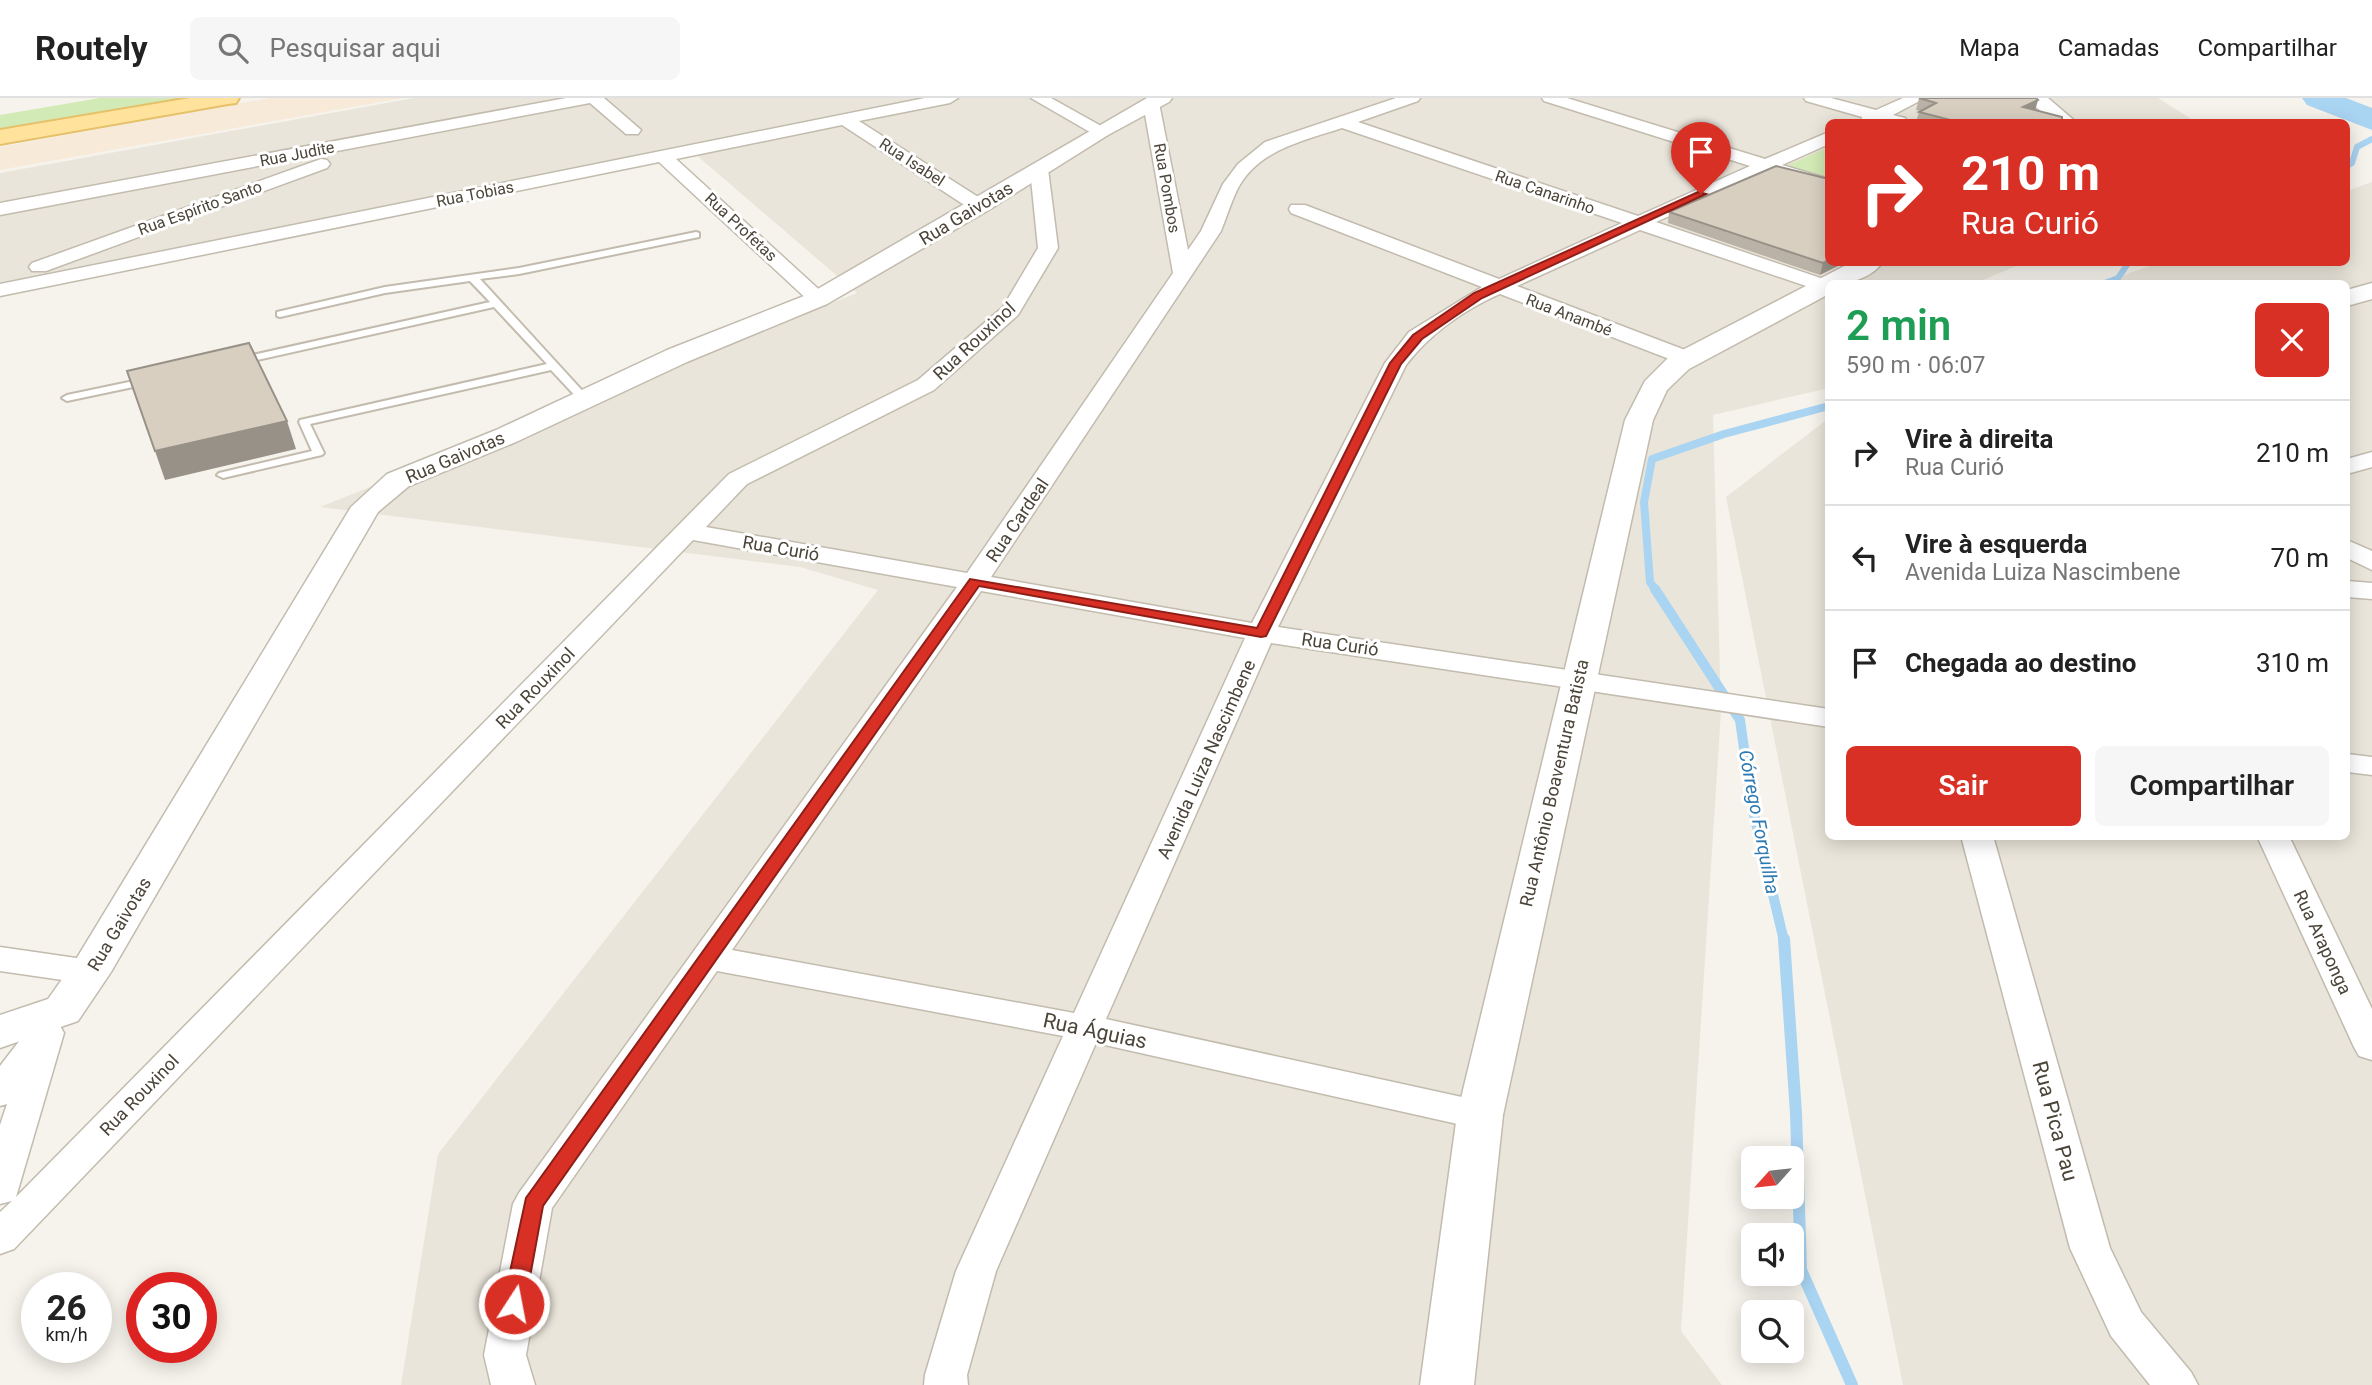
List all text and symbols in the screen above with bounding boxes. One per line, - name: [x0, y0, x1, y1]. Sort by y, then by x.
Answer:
- search box: [190, 17, 680, 80]
- text: Routely: [35, 29, 148, 68]
- icon: search: [214, 29, 252, 67]
- text: Pesquisar aqui: [270, 33, 441, 63]
- text: Mapa: [1959, 34, 2020, 62]
- text: Camadas: [2058, 34, 2159, 62]
- text: Compartilhar: [2197, 34, 2337, 62]
- pin: [1671, 122, 1731, 194]
- icon: arrive: [1682, 133, 1720, 171]
- street label: Rua Isabel: [876, 134, 948, 190]
- street label: Rua Judite: [258, 137, 336, 171]
- street label: Rua Pombos: [1150, 142, 1184, 234]
- text: 210 m: [1961, 145, 2100, 202]
- icon: right: [1846, 147, 1937, 238]
- street label: Rua Canarinho: [1493, 166, 1597, 218]
- street label: Rua Espírito Santo: [135, 177, 265, 239]
- street label: Rua Tobias: [435, 177, 515, 211]
- street label: Rua Gaivotas: [915, 177, 1017, 249]
- street label: Rua Profetas: [701, 189, 781, 265]
- text: Rua Curió: [1961, 204, 2099, 242]
- street label: Rua Anambé: [1523, 290, 1615, 340]
- street label: Rua Rouxinol: [929, 298, 1019, 384]
- text: 2 min: [1846, 301, 1951, 350]
- button: close: [2255, 303, 2329, 377]
- text: 590 m · 06:07: [1846, 352, 1985, 379]
- text: Vire à direita: [1905, 424, 2053, 454]
- street label: Rua Gaivotas: [402, 427, 508, 487]
- icon: right: [1846, 434, 1884, 472]
- text: 210 m: [2256, 438, 2329, 468]
- text: Rua Curió: [1905, 454, 2004, 481]
- street label: Rua Cardeal: [981, 474, 1053, 566]
- text: Vire à esquerda: [1905, 529, 2088, 559]
- street label: Rua Curió: [741, 531, 821, 565]
- icon: left: [1846, 539, 1884, 577]
- text: 70 m: [2271, 543, 2329, 573]
- text: Avenida Luiza Nascimbene: [1905, 559, 2181, 586]
- street label: Rua Curió: [1300, 628, 1380, 660]
- street label: Rua Rouxinol: [491, 643, 579, 733]
- icon: arrive: [1846, 644, 1884, 682]
- text: Chegada ao destino: [1905, 648, 2136, 678]
- text: 310 m: [2256, 648, 2329, 678]
- street label: Avenida Luiza Nascimbene: [1153, 656, 1259, 862]
- street label: Rua Antônio Boaventura Batista: [1515, 657, 1593, 909]
- button: Sair: [1846, 746, 2081, 826]
- button: Compartilhar: [2095, 746, 2329, 826]
- water label: Córrego Forquilha: [1734, 748, 1784, 896]
- street label: Rua Gaivotas: [83, 873, 155, 975]
- street label: Rua Araponga: [2290, 886, 2356, 998]
- street label: Rua Águias: [1041, 1008, 1149, 1054]
- street label: Rua Rouxinol: [95, 1050, 183, 1140]
- street label: Rua Pica Pau: [2027, 1058, 2083, 1184]
- north arrow: [1741, 1146, 1804, 1209]
- map controls: [1741, 1146, 1804, 1363]
- button: sound: [1741, 1223, 1804, 1286]
- position arrow: [477, 1267, 551, 1341]
- speed limit sign: 30: [126, 1272, 217, 1363]
- text: 26: [46, 1288, 87, 1329]
- button: search: [1741, 1300, 1804, 1363]
- text: km/h: [45, 1324, 88, 1345]

